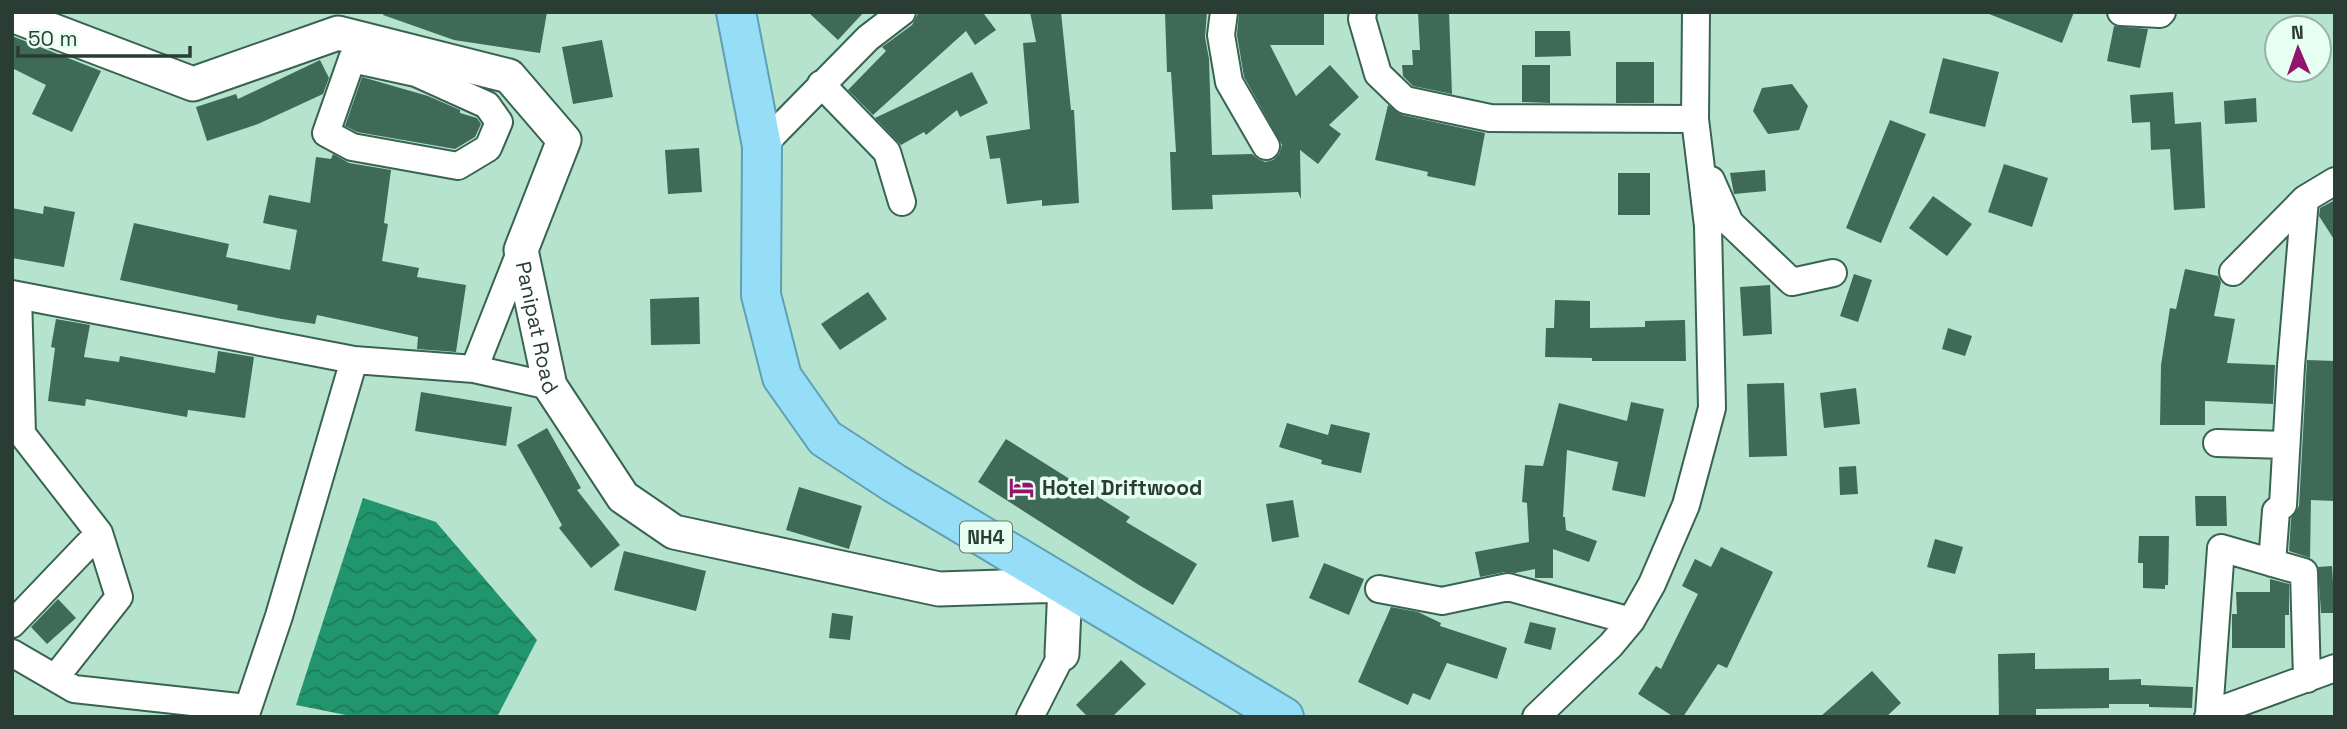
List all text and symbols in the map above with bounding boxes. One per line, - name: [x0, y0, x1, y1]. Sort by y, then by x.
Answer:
- scale bar: [18, 14, 189, 58]
- north arrow: [2263, 14, 2333, 84]
- text: N: [2291, 20, 2304, 45]
- text: 50 m: [28, 25, 78, 52]
- street label: Panipat Road: [510, 259, 565, 399]
- hotel icon: Hotel Driftwood: [1008, 473, 1036, 501]
- place label: Hotel Driftwood: [1042, 474, 1202, 501]
- road number: NH4: [960, 522, 1012, 552]

